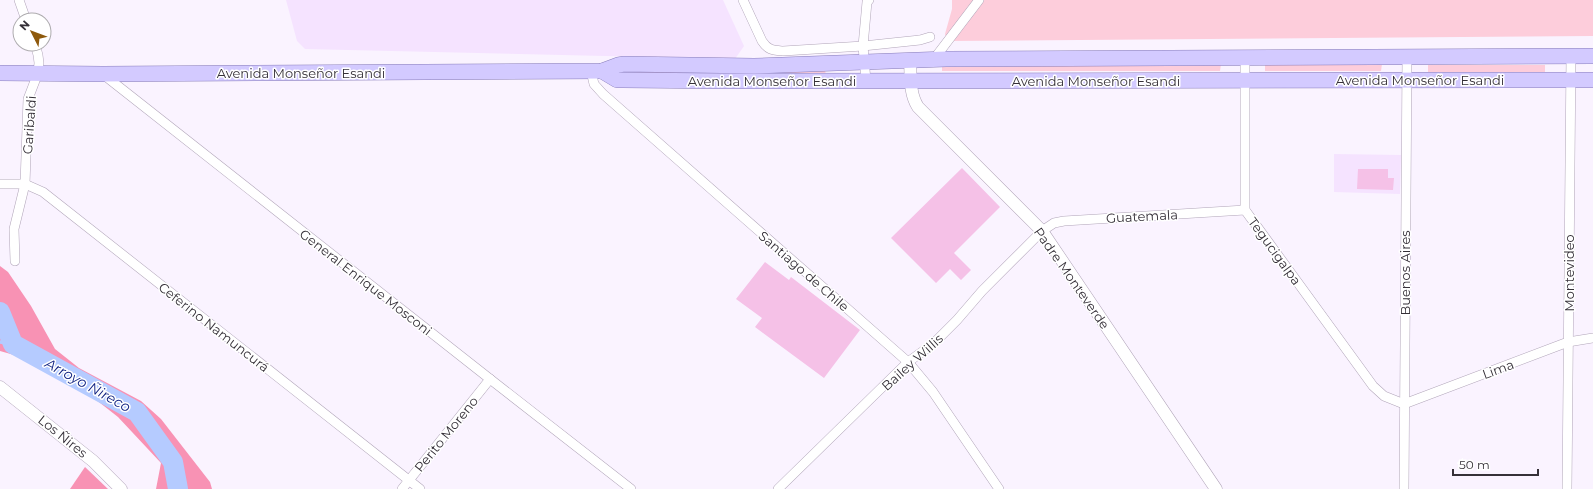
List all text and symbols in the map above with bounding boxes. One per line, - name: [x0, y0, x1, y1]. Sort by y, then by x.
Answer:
- north arrow: [12, 12, 52, 52]
- text: N: [16, 17, 33, 33]
- street label: Avenida Monseñor Esandi: [217, 65, 385, 81]
- street label: Avenida Monseñor Esandi: [1336, 72, 1504, 88]
- street label: Avenida Monseñor Esandi: [688, 73, 856, 89]
- street label: Avenida Monseñor Esandi: [1012, 73, 1180, 89]
- street label: Garibaldi: [19, 95, 39, 155]
- street label: Guatemala: [1106, 206, 1178, 226]
- street label: Tegucigalpa: [1245, 214, 1305, 288]
- street label: Padre Monteverde: [1031, 224, 1113, 332]
- street label: General Enrique Mosconi: [297, 225, 435, 339]
- street label: Santiago de Chile: [756, 227, 852, 315]
- street label: Buenos Aires: [1397, 230, 1413, 316]
- street label: Montevideo: [1561, 234, 1577, 312]
- street label: Ceferino Namuncurá: [156, 279, 272, 375]
- street label: Bailey Willis: [878, 330, 946, 394]
- water label: Arroyo Ñireco: [41, 354, 134, 416]
- street label: Lima: [1480, 356, 1516, 382]
- street label: Perito Moreno: [411, 393, 481, 475]
- street label: Los Ñires: [35, 411, 91, 461]
- scale bar: [1453, 451, 1538, 477]
- text: 50 m: [1459, 457, 1490, 472]

